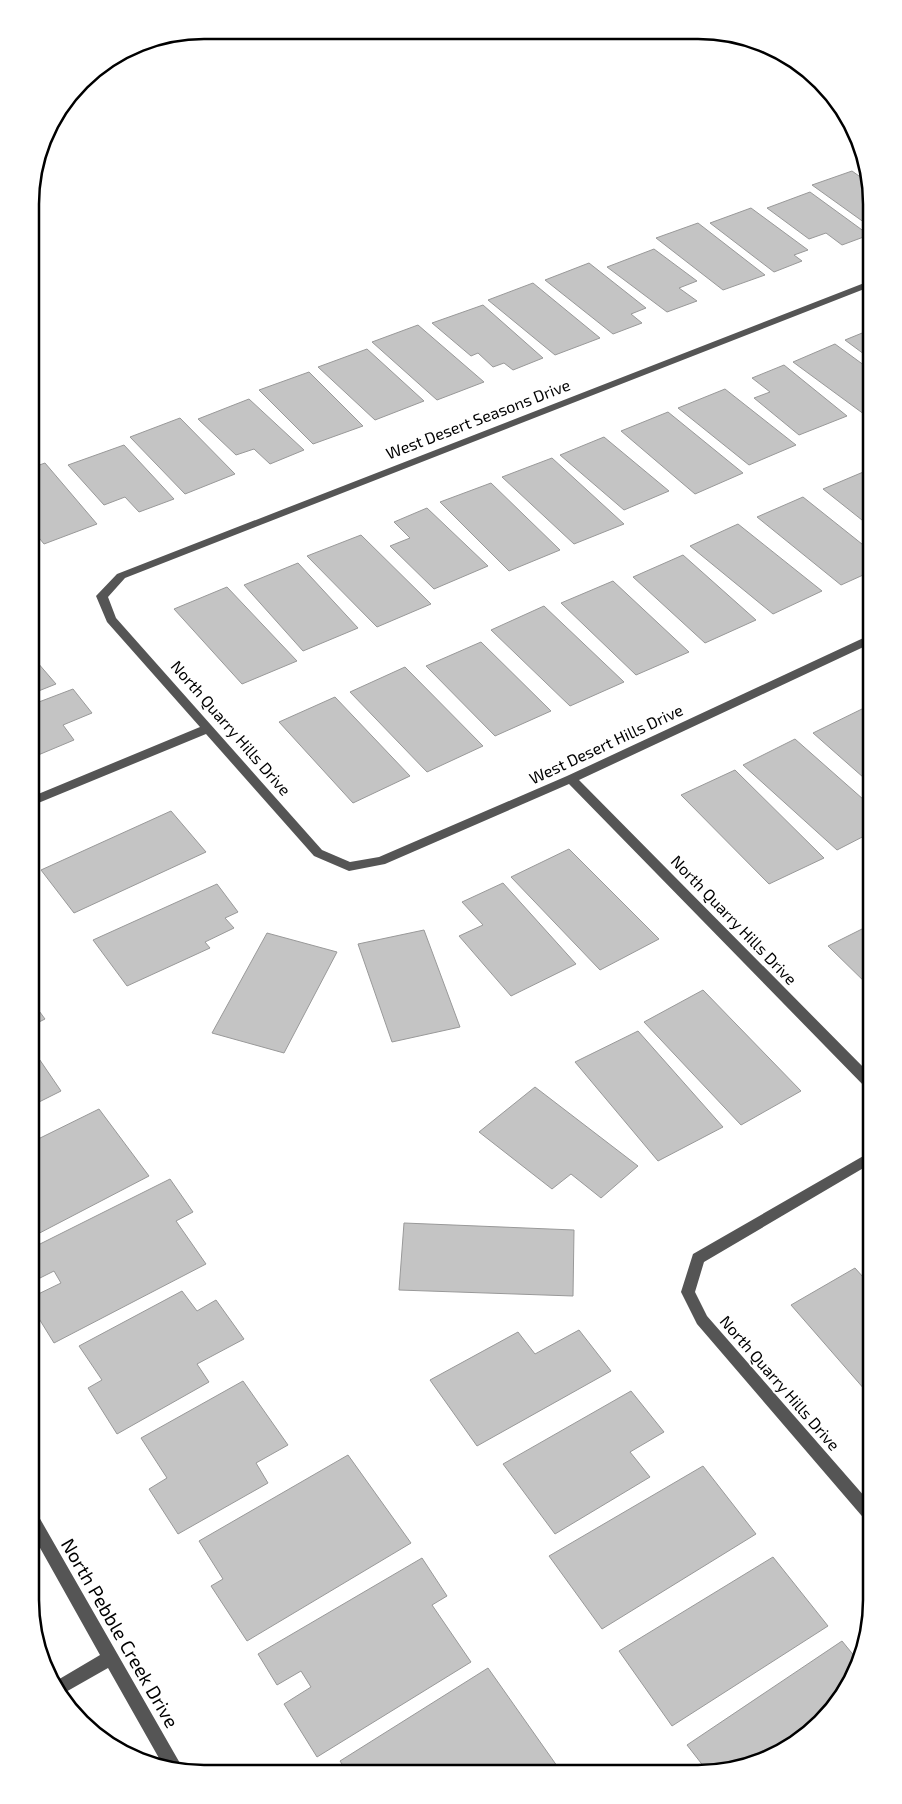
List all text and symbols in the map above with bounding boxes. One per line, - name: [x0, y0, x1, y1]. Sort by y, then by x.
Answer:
- street label: West Desert Seasons Drive: [383, 375, 573, 462]
- street label: North Quarry Hills Drive: [167, 656, 295, 800]
- street label: West Desert Hills Drive: [526, 700, 686, 787]
- street label: North Quarry Hills Drive: [667, 851, 801, 989]
- street label: North Quarry Hills Drive: [716, 1311, 844, 1455]
- street label: North Pebble Creek Drive: [57, 1534, 184, 1732]

